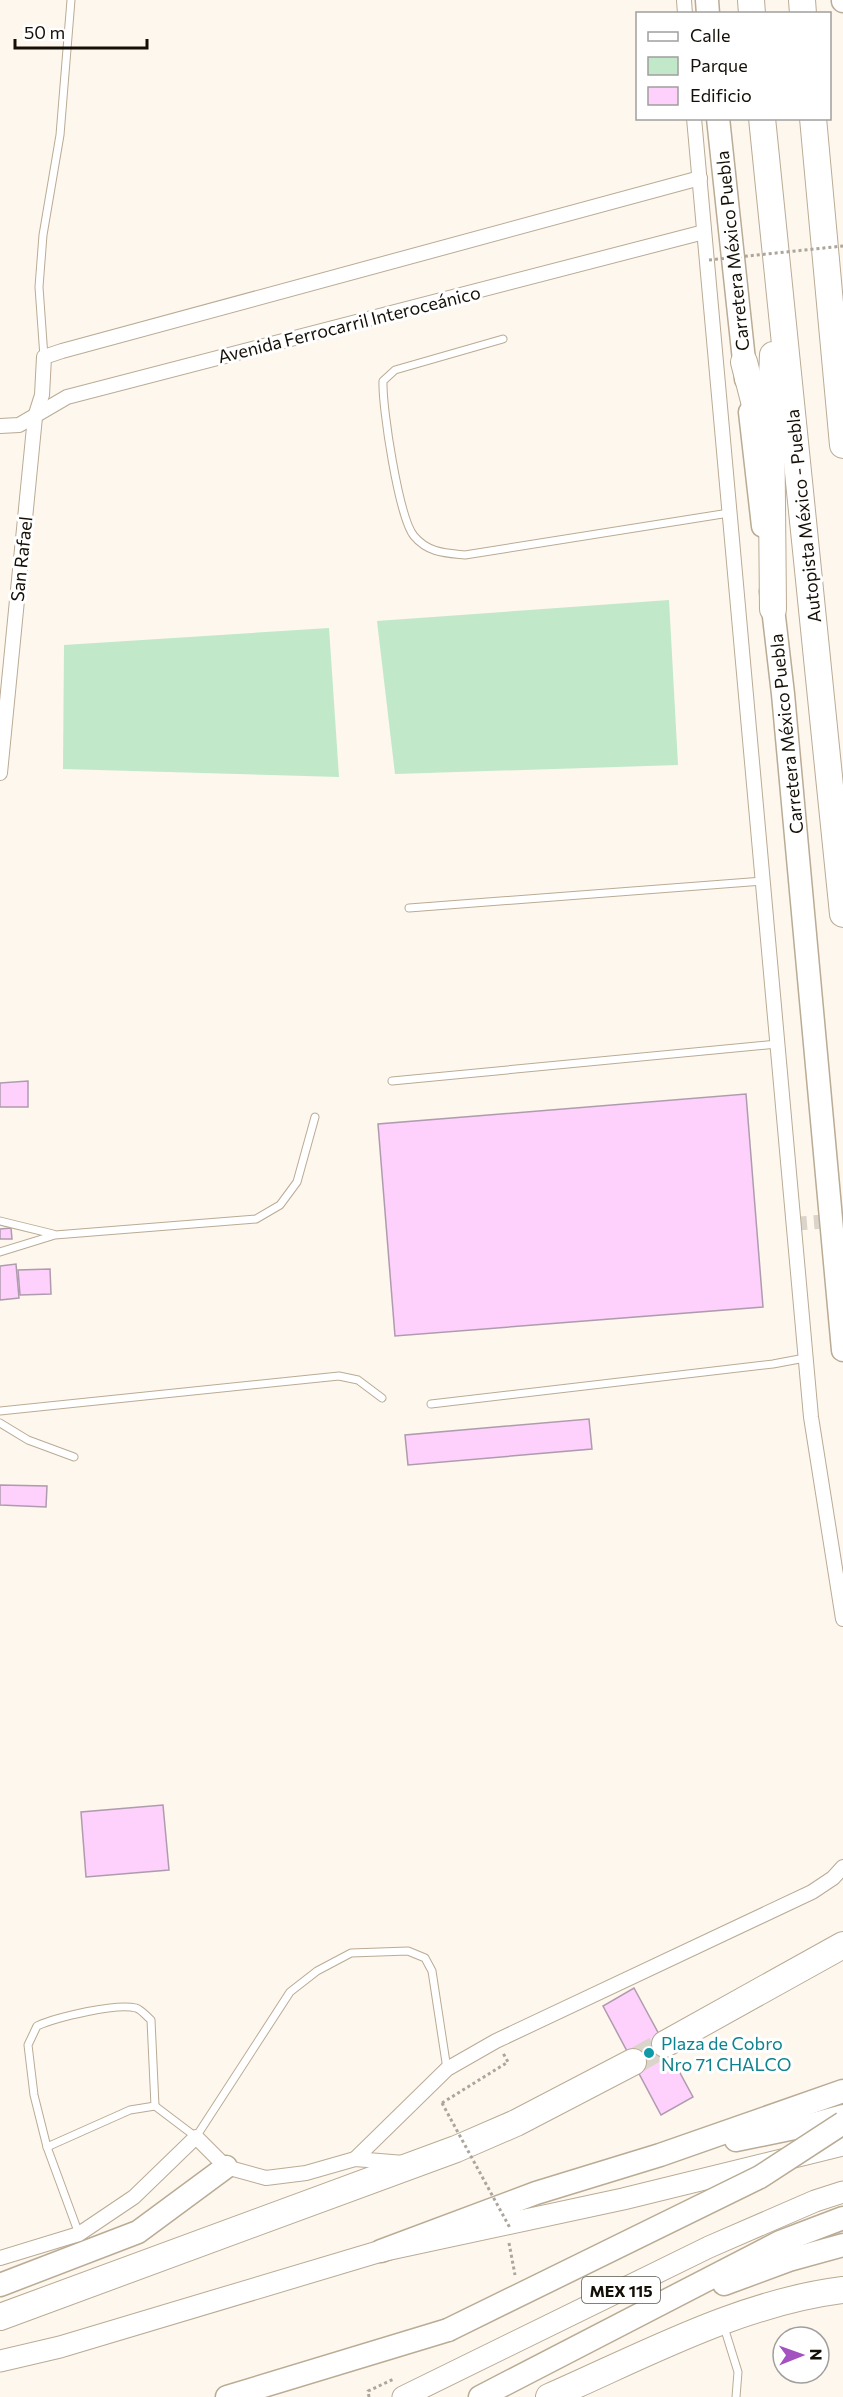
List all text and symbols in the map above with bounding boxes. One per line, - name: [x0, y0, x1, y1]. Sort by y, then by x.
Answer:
- scale bar: [15, 12, 147, 50]
- legend: [636, 12, 831, 120]
- text: 50 m: [24, 21, 65, 43]
- text: Calle: [690, 24, 730, 46]
- text: Parque: [690, 54, 748, 76]
- text: Edificio: [690, 84, 752, 106]
- street label: Carretera México Puebla: [711, 150, 753, 352]
- street label: Avenida Ferrocarril Interoceánico: [215, 281, 483, 367]
- street label: Autopista México - Puebla: [781, 408, 825, 624]
- street label: San Rafael: [6, 515, 36, 603]
- street label: Carretera México Puebla: [765, 633, 807, 835]
- place label: Plaza de Cobro Nro 71 CHALCO: [661, 2032, 792, 2075]
- marker: Plaza de Cobro Nro 71 CHALCO: [642, 2046, 656, 2060]
- road number: MEX 115: [582, 2277, 660, 2303]
- north arrow: [771, 2325, 831, 2385]
- text: N: [807, 2349, 826, 2361]

